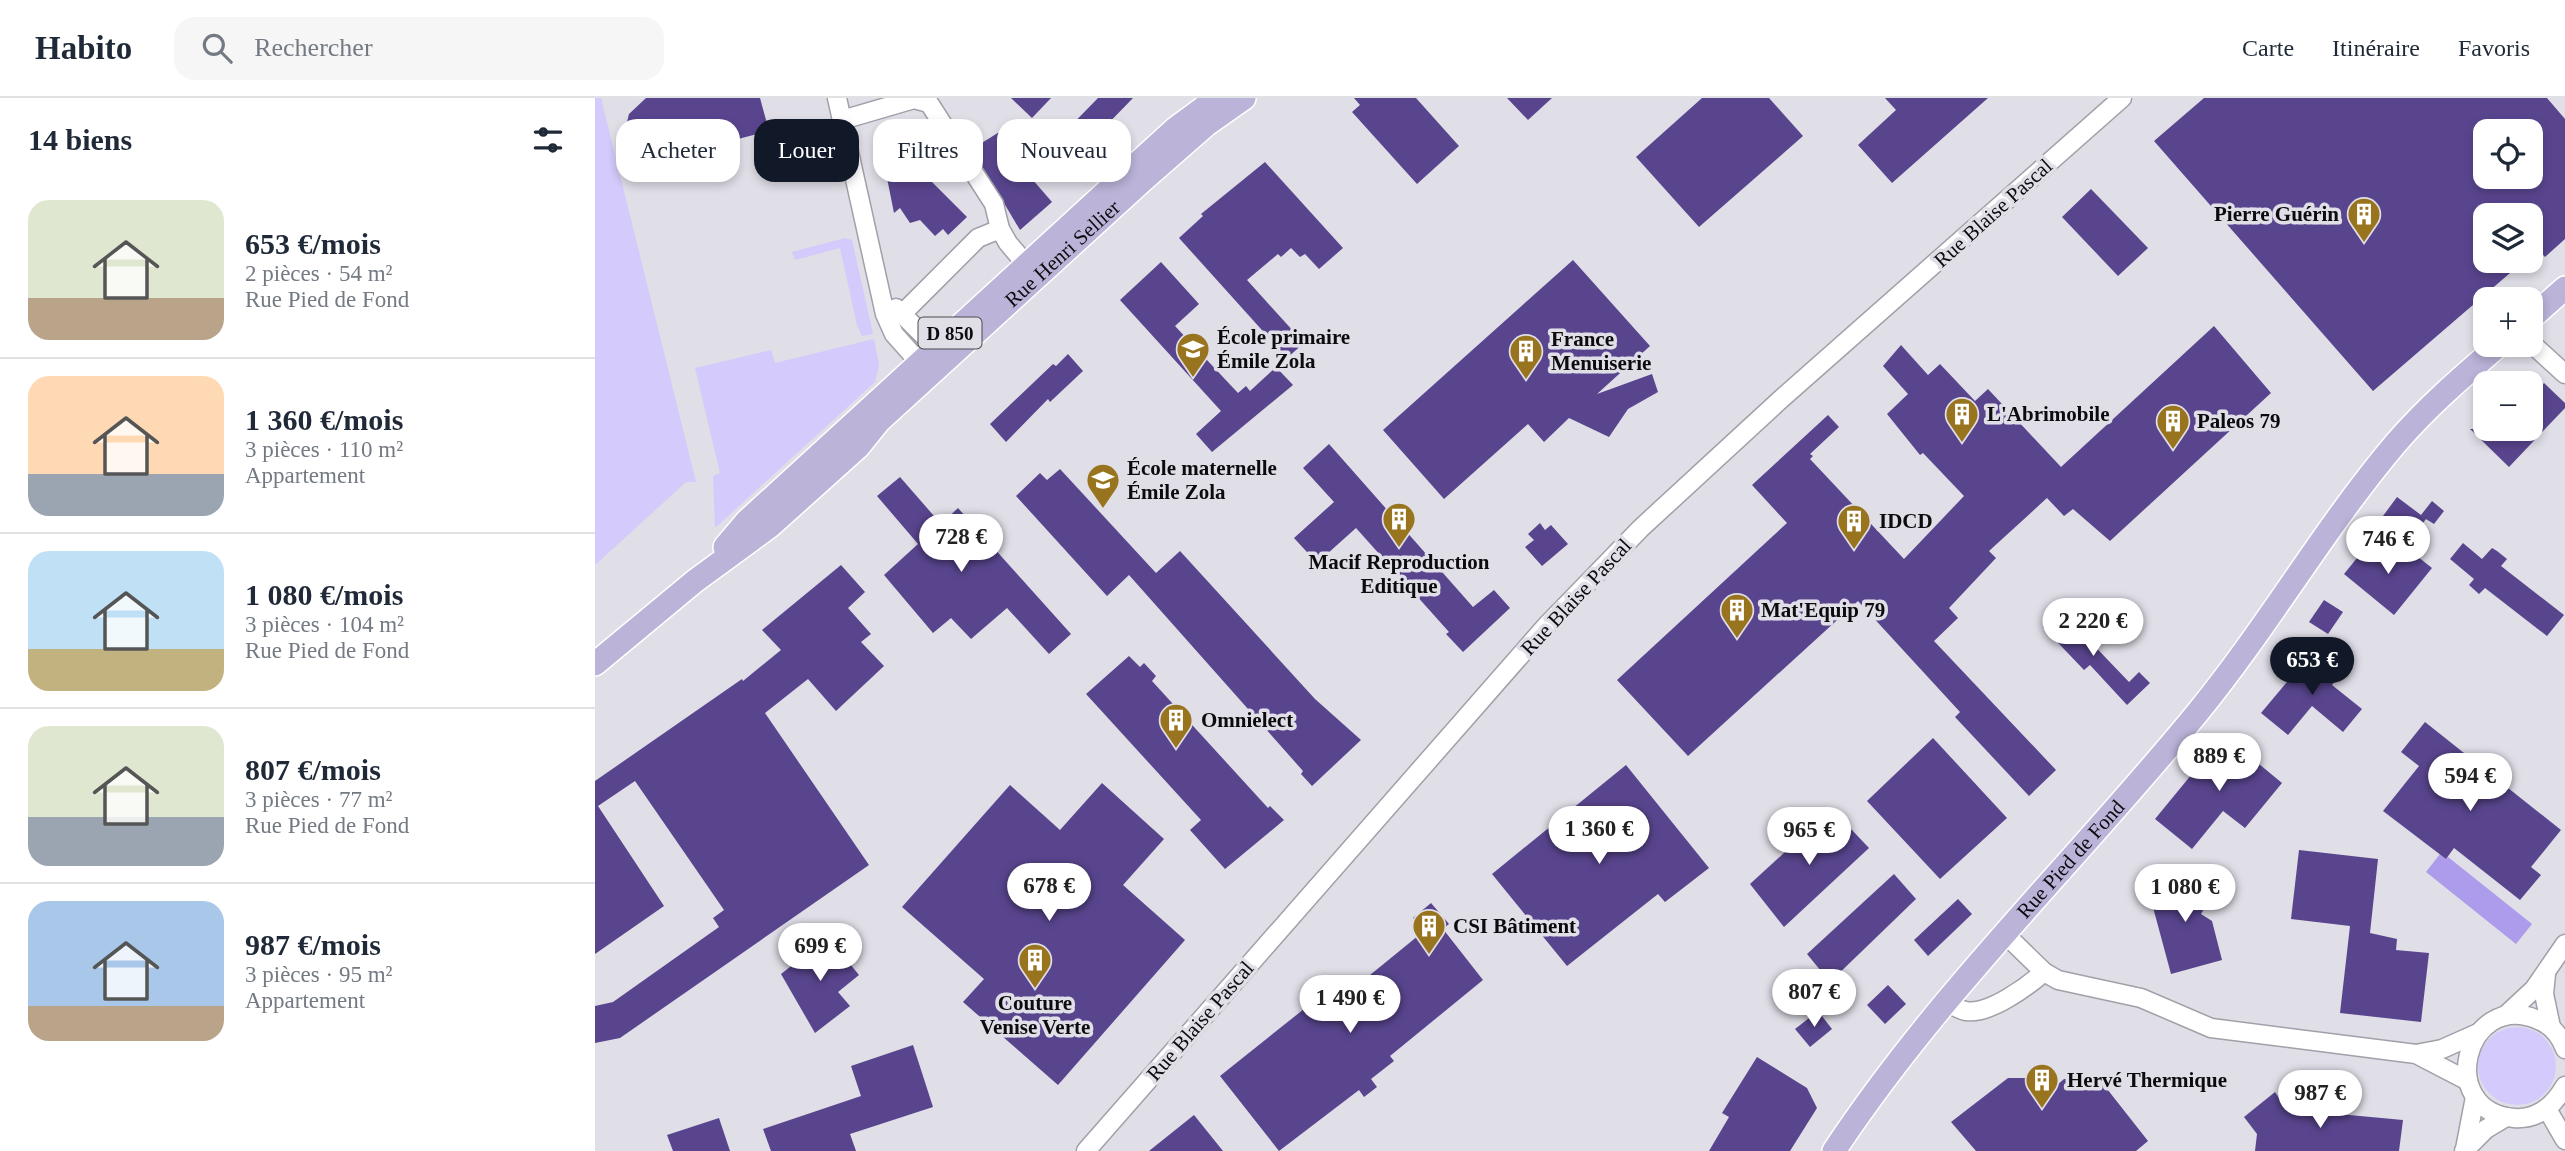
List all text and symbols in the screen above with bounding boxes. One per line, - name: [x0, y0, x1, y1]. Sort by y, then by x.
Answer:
- search box: [174, 17, 664, 80]
- icon: search: [198, 29, 236, 67]
- text: Habito: [35, 30, 132, 66]
- text: Rechercher: [254, 33, 373, 62]
- text: Carte: [2242, 35, 2294, 61]
- text: Itinéraire: [2332, 35, 2420, 61]
- text: Favoris: [2458, 35, 2530, 61]
- chip: Acheter: [616, 119, 740, 182]
- chip: Louer: [754, 119, 859, 182]
- chip: Filtres: [873, 119, 983, 182]
- chip: Nouveau: [997, 119, 1131, 182]
- map controls: [2473, 119, 2543, 441]
- button: locate: [2473, 119, 2543, 189]
- icon: filters: [529, 121, 567, 159]
- text: 14 biens: [28, 123, 132, 156]
- street label: Rue Blaise Pascal: [1929, 154, 2057, 272]
- street label: Rue Henri Sellier: [1000, 195, 1125, 312]
- building icon: Pierre Guérin: [2345, 195, 2383, 244]
- place label: Pierre Guérin: [2214, 202, 2339, 226]
- button: layers: [2473, 203, 2543, 273]
- text: 653 €/mois: [245, 227, 381, 260]
- icon: home: [84, 228, 168, 312]
- text: 2 pièces · 54 m²: [245, 261, 392, 286]
- text: Rue Pied de Fond: [245, 287, 409, 312]
- button: +: [2473, 287, 2543, 357]
- road number: D 850: [919, 317, 981, 348]
- place label: École primaire Émile Zola: [1217, 325, 1350, 373]
- place label: France Menuiserie: [1551, 327, 1651, 375]
- school or university icon: École primaire Émile Zola: [1174, 330, 1212, 379]
- building icon: France Menuiserie: [1507, 332, 1545, 381]
- button: −: [2473, 371, 2543, 441]
- building icon: L'Abrimobile: [1943, 395, 1981, 444]
- place label: L'Abrimobile: [1987, 402, 2110, 426]
- building icon: Paleos 79: [2154, 402, 2192, 451]
- text: 1 360 €/mois: [245, 403, 403, 436]
- icon: home: [84, 404, 168, 488]
- place label: Paleos 79: [2197, 409, 2280, 433]
- text: 3 pièces · 110 m²: [245, 437, 403, 462]
- place label: École maternelle Émile Zola: [1127, 456, 1277, 504]
- school or university icon: École maternelle Émile Zola: [1084, 461, 1122, 510]
- text: Appartement: [245, 463, 365, 488]
- building icon: Macif Reproduction Editique: [1380, 500, 1418, 549]
- building icon: IDCD: [1835, 502, 1873, 551]
- place label: IDCD: [1879, 509, 1933, 533]
- pin: 728 €: [912, 514, 1010, 574]
- pin: 746 €: [2339, 517, 2437, 576]
- text: 728 €: [935, 524, 987, 549]
- text: 746 €: [2362, 526, 2414, 551]
- street label: Rue Blaise Pascal: [1516, 534, 1636, 660]
- place label: Macif Reproduction Editique: [1308, 550, 1490, 598]
- text: 1 080 €/mois: [245, 578, 403, 611]
- icon: home: [84, 579, 168, 663]
- building icon: Mat'Equip 79: [1718, 591, 1756, 640]
- place label: Mat'Equip 79: [1761, 598, 1885, 622]
- pin: 2 220 €: [2028, 598, 2158, 658]
- text: 2 220 €: [2059, 608, 2128, 633]
- text: 3 pièces · 104 m²: [245, 612, 404, 637]
- text: Rue Pied de Fond: [245, 638, 409, 663]
- pin: 653 €: [2263, 638, 2361, 697]
- text: 653 €: [2286, 647, 2338, 672]
- building icon: Omnielect: [1157, 701, 1195, 750]
- place label: Omnielect: [1201, 708, 1293, 732]
- pin: 889 €: [2170, 734, 2268, 793]
- text: 889 €: [2193, 743, 2245, 768]
- text: 807 €/mois: [245, 753, 381, 786]
- icon: home: [84, 754, 168, 838]
- pin: 594 €: [2421, 754, 2519, 813]
- text: 594 €: [2444, 763, 2496, 788]
- text: 3 pièces · 77 m²: [245, 787, 392, 812]
- street label: Rue Pied de Fond: [2012, 795, 2130, 923]
- pin: 1 360 €: [1534, 806, 1664, 866]
- pin: 965 €: [1760, 808, 1858, 867]
- text: Rue Pied de Fond: [245, 813, 409, 838]
- text: 1 360 €: [1565, 816, 1634, 841]
- text: 965 €: [1783, 817, 1835, 842]
- pin: 678 €: [1000, 864, 1098, 923]
- pin: 1 080 €: [2120, 864, 2250, 924]
- text: 678 €: [1023, 873, 1075, 898]
- text: 1 080 €: [2151, 874, 2220, 899]
- building icon: CSI Bâtiment: [1410, 907, 1448, 956]
- place label: CSI Bâtiment: [1453, 914, 1576, 938]
- pin: 699 €: [771, 924, 869, 983]
- text: 987 €/mois: [245, 928, 381, 961]
- icon: home: [84, 929, 168, 1013]
- text: 699 €: [794, 933, 846, 958]
- building icon: Couture Venise Verte: [1016, 941, 1054, 990]
- street label: Rue Blaise Pascal: [1142, 956, 1259, 1086]
- text: 3 pièces · 95 m²: [245, 962, 392, 987]
- pin: 807 €: [1765, 970, 1863, 1029]
- pin: 1 490 €: [1285, 976, 1415, 1035]
- text: 807 €: [1788, 979, 1840, 1004]
- text: 1 490 €: [1316, 985, 1385, 1010]
- text: Appartement: [245, 988, 365, 1013]
- place label: Couture Venise Verte: [980, 991, 1090, 1039]
- building icon: Hervé Thermique: [2023, 1061, 2061, 1110]
- place label: Hervé Thermique: [2067, 1068, 2227, 1092]
- pin: 987 €: [2271, 1070, 2369, 1130]
- text: 987 €: [2294, 1080, 2346, 1105]

